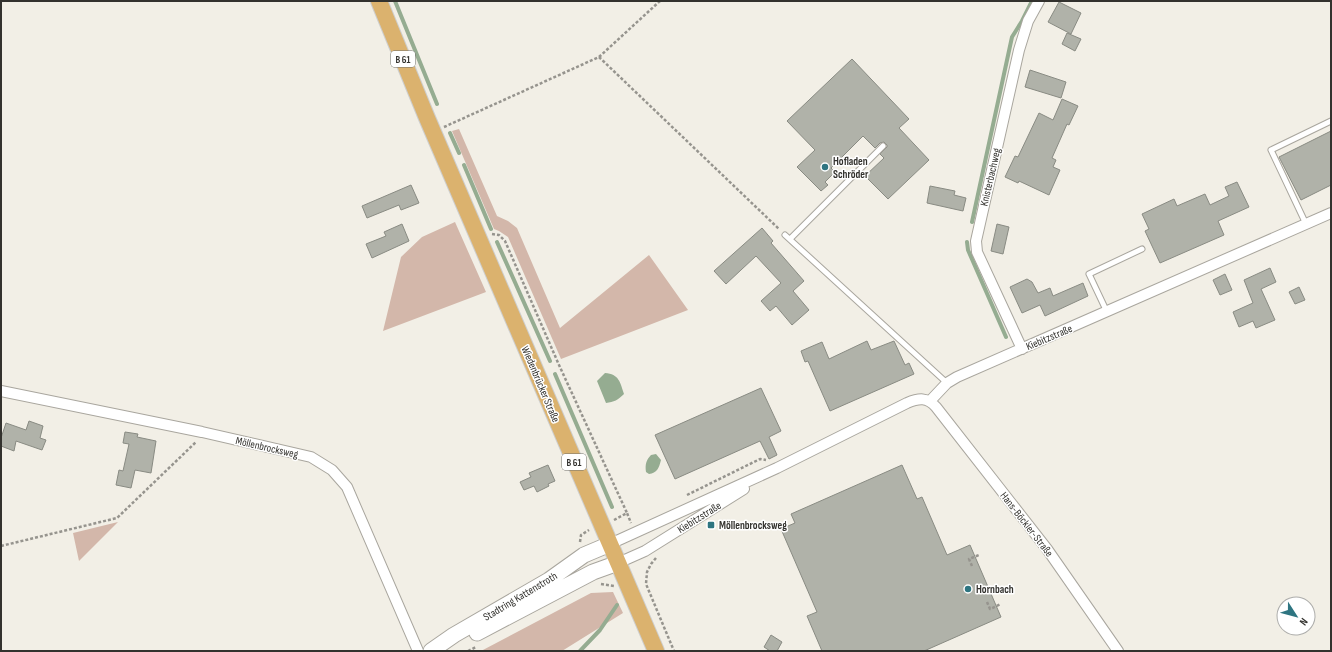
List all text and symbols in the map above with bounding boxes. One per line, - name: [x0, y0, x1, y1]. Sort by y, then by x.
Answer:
- road number: B 61: [391, 51, 415, 67]
- street label: Knisterbachweg: [977, 146, 1004, 207]
- place label: Hofladen Schröder: [833, 155, 869, 181]
- marker: Hofladen Schröder: [820, 162, 830, 172]
- street label: Kiebitzstraße: [1024, 322, 1074, 353]
- street label: Wiedenbrücker Straße: [519, 344, 562, 424]
- street label: Möllenbrocksweg: [234, 434, 300, 461]
- road number: B 61: [562, 454, 586, 470]
- street label: Hans-Böckler-Straße: [997, 489, 1056, 559]
- street label: Kiebitzstraße: [675, 499, 723, 536]
- place label: Möllenbrocksweg: [719, 519, 787, 532]
- marker: Möllenbrocksweg: [706, 520, 716, 530]
- street label: Stadtring Kattenstroth: [481, 569, 560, 624]
- place label: Hornbach: [976, 583, 1014, 596]
- marker: Hornbach: [963, 584, 973, 594]
- north arrow: [1276, 596, 1316, 636]
- text: N: [1297, 615, 1311, 628]

